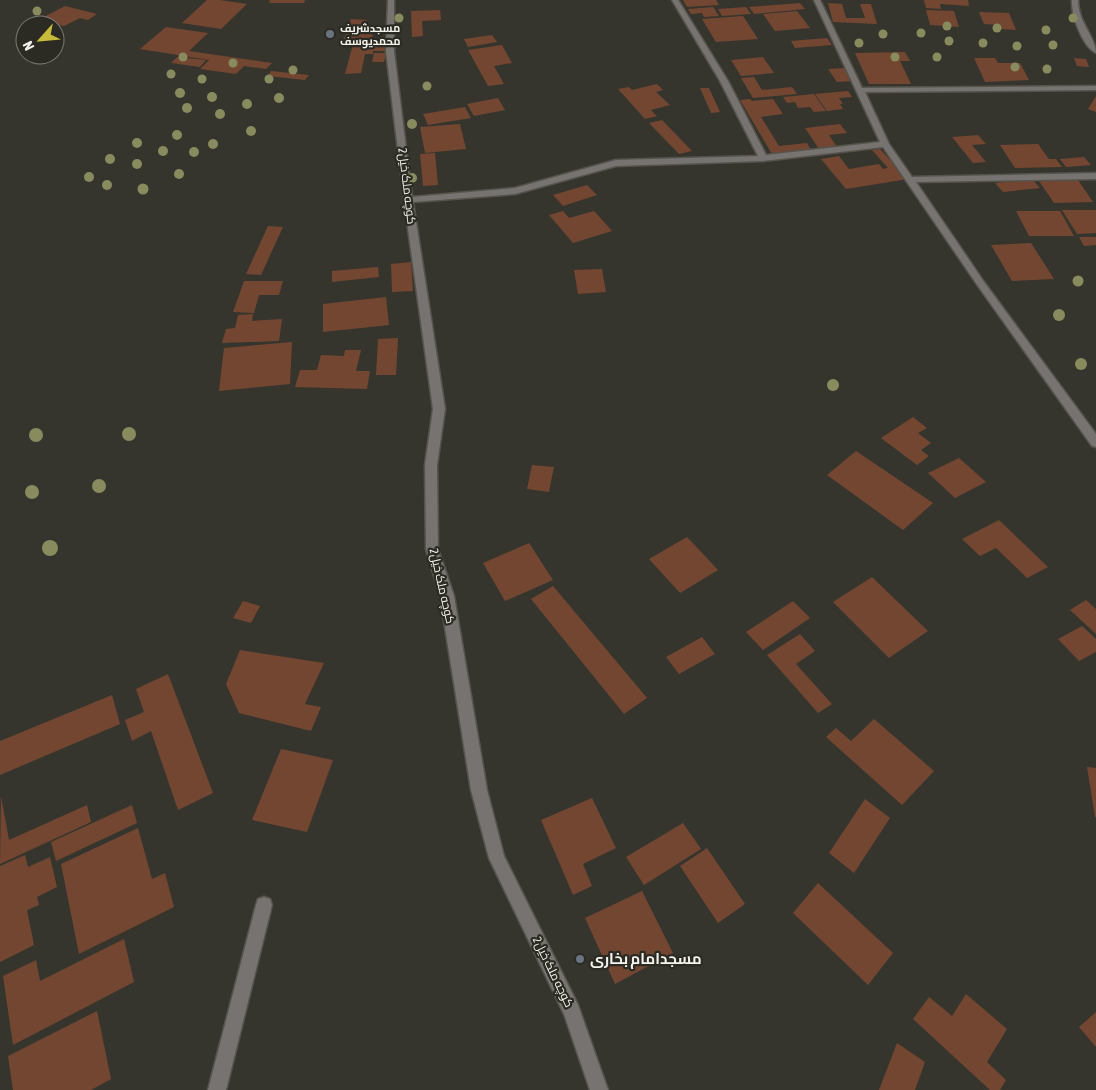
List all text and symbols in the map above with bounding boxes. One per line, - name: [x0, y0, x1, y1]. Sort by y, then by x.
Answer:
- north arrow: [15, 15, 65, 65]
- place label: مسجدشریف محمدیوسف: [340, 22, 401, 49]
- marker: مسجدشریف محمدیوسف: [324, 28, 336, 40]
- text: N: [19, 39, 37, 53]
- street label: کوچه ملک خیل2: [393, 147, 419, 225]
- street label: کوچه ملک خیل2: [425, 547, 457, 625]
- street label: کوچه ملک خیل2: [528, 934, 576, 1010]
- place label: مسجدامام بخاری: [590, 950, 702, 969]
- marker: مسجدامام بخاری: [574, 953, 586, 965]

